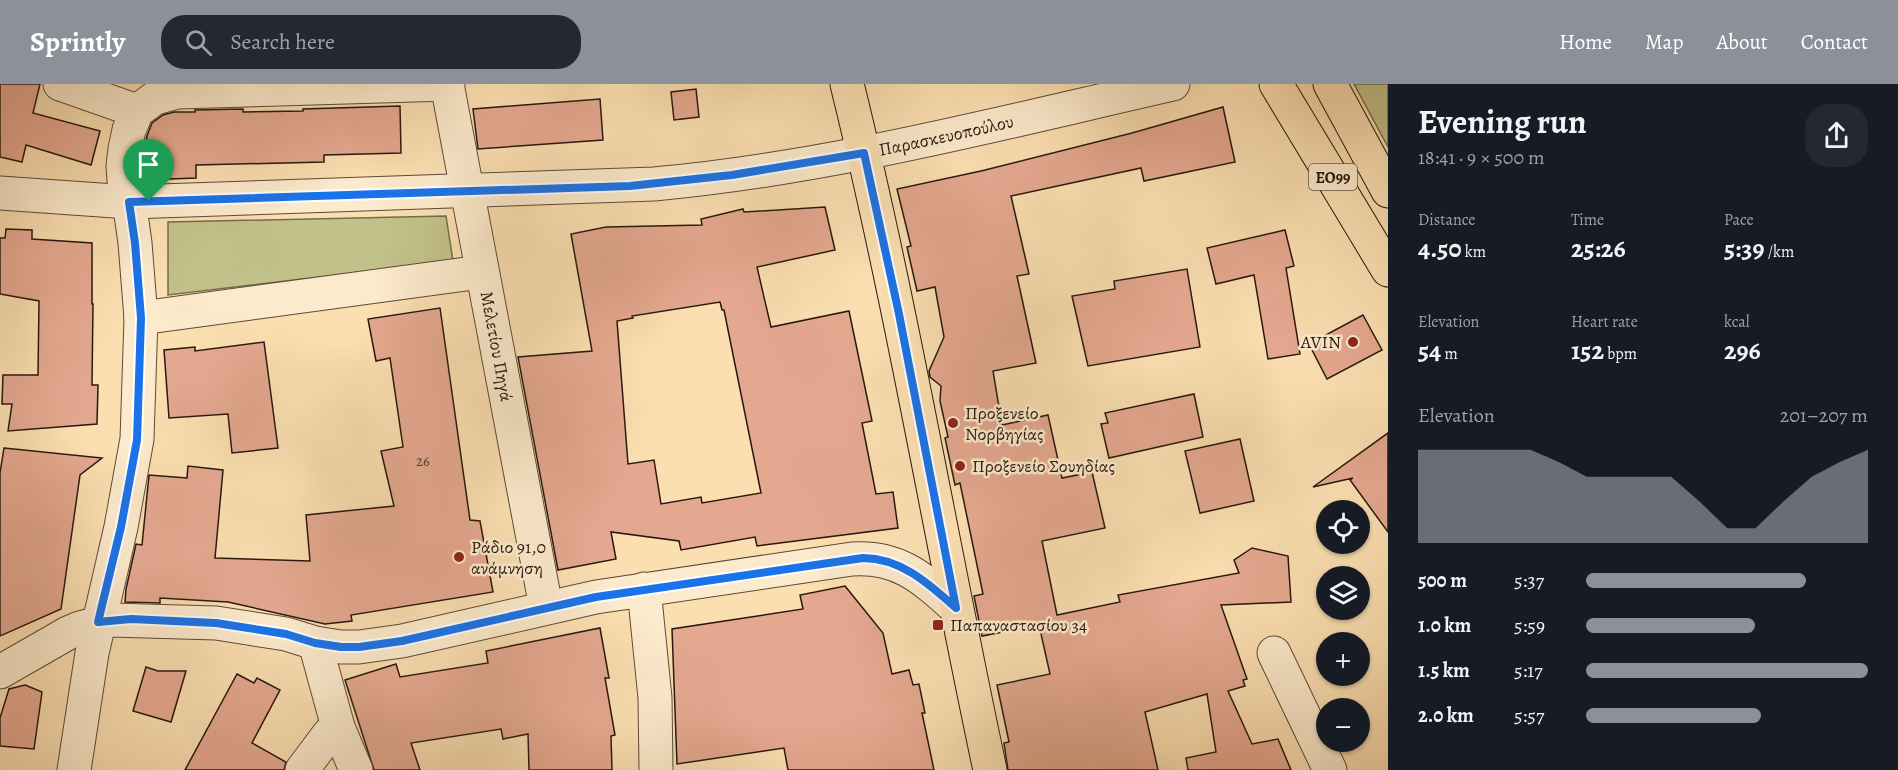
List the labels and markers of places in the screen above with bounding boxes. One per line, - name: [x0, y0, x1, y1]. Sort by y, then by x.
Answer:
- pin: [123, 139, 174, 201]
- place label: AVIN: [1300, 330, 1341, 354]
- marker: AVIN: [1346, 335, 1360, 349]
- place label: Προξενείο Νορβηγίας: [965, 401, 1044, 446]
- marker: Προξενείο Νορβηγίας: [946, 416, 960, 430]
- place label: Προξενείο Σουηδίας: [972, 454, 1115, 478]
- marker: Προξενείο Σουηδίας: [953, 459, 967, 473]
- place label: Ράδιο 91,0 ανάμνηση: [471, 535, 546, 580]
- marker: Ράδιο 91,0 ανάμνηση: [452, 550, 466, 564]
- place label: Παπαναστασίου 34: [950, 613, 1087, 637]
- marker: Παπαναστασίου 34: [931, 618, 945, 632]

